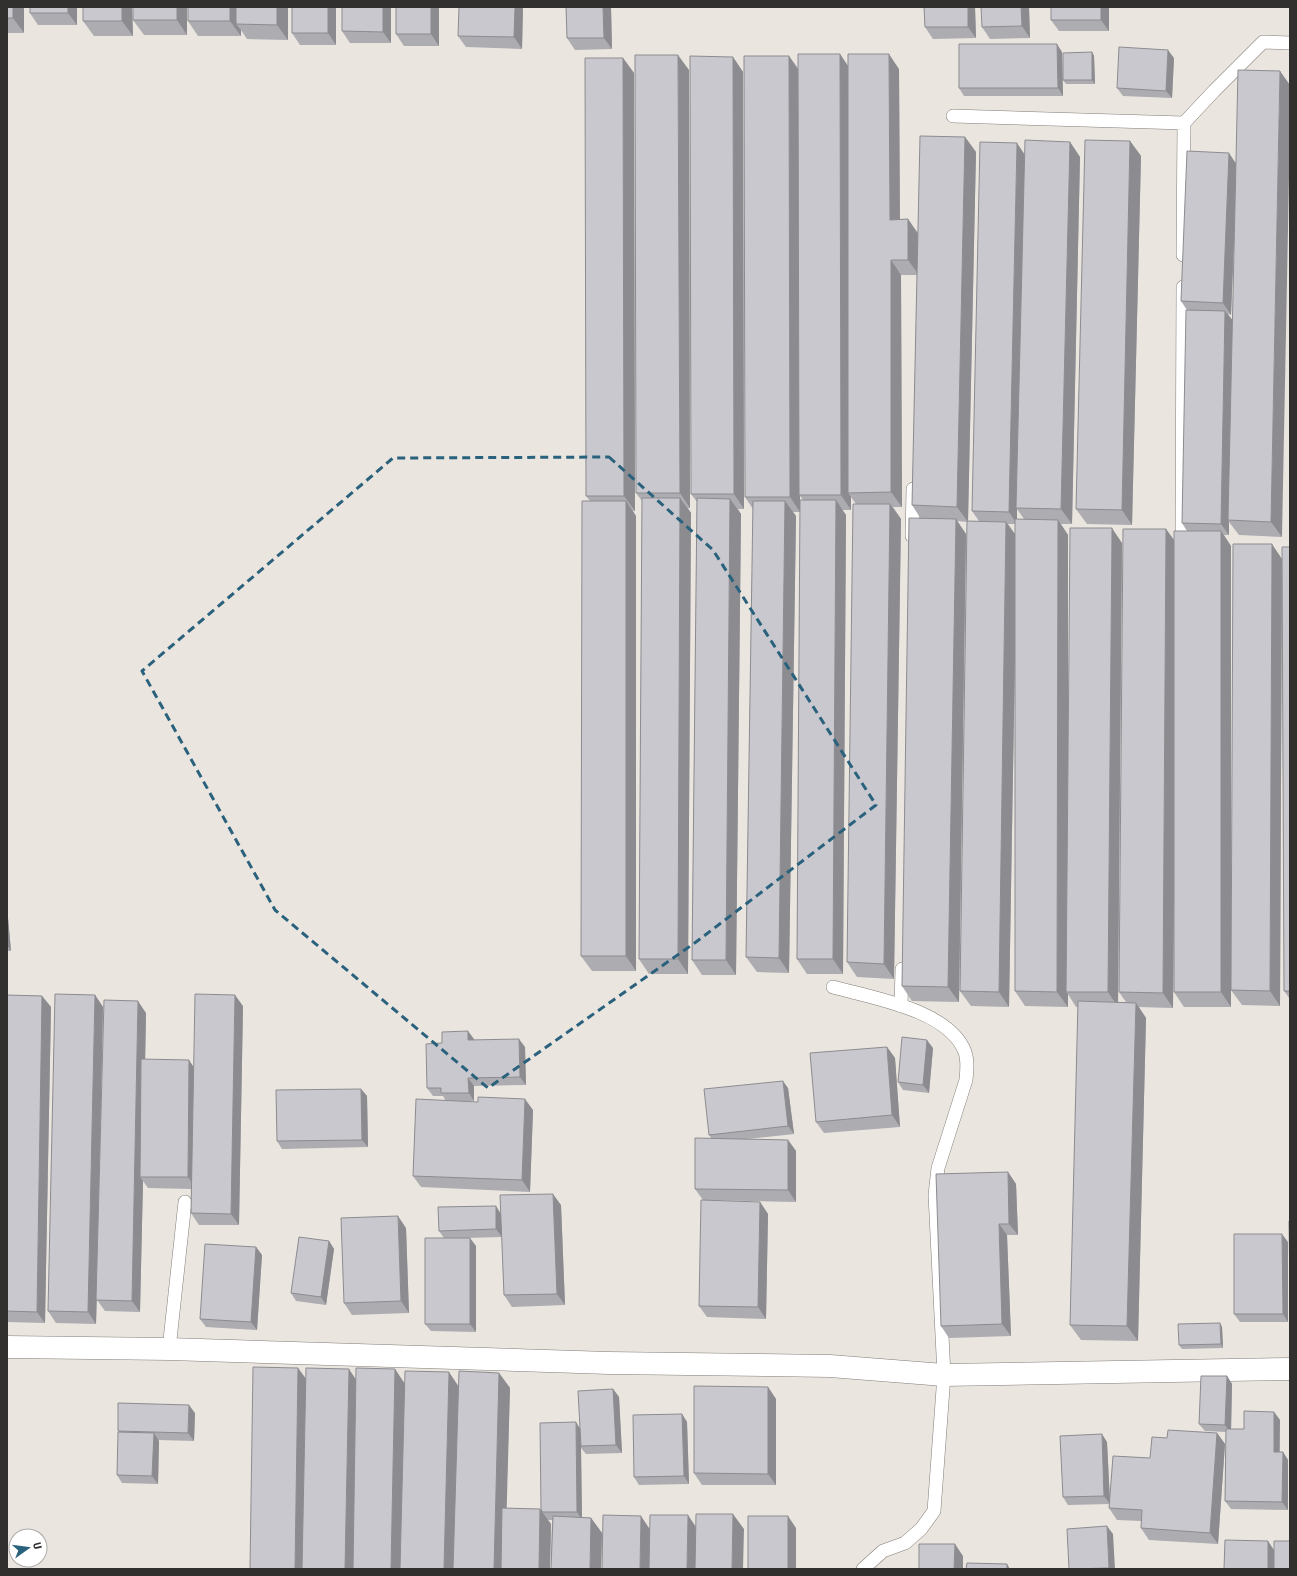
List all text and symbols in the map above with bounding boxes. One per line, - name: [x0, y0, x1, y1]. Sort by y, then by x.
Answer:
- north arrow: [8, 1528, 48, 1568]
- text: U: [30, 1541, 44, 1550]

